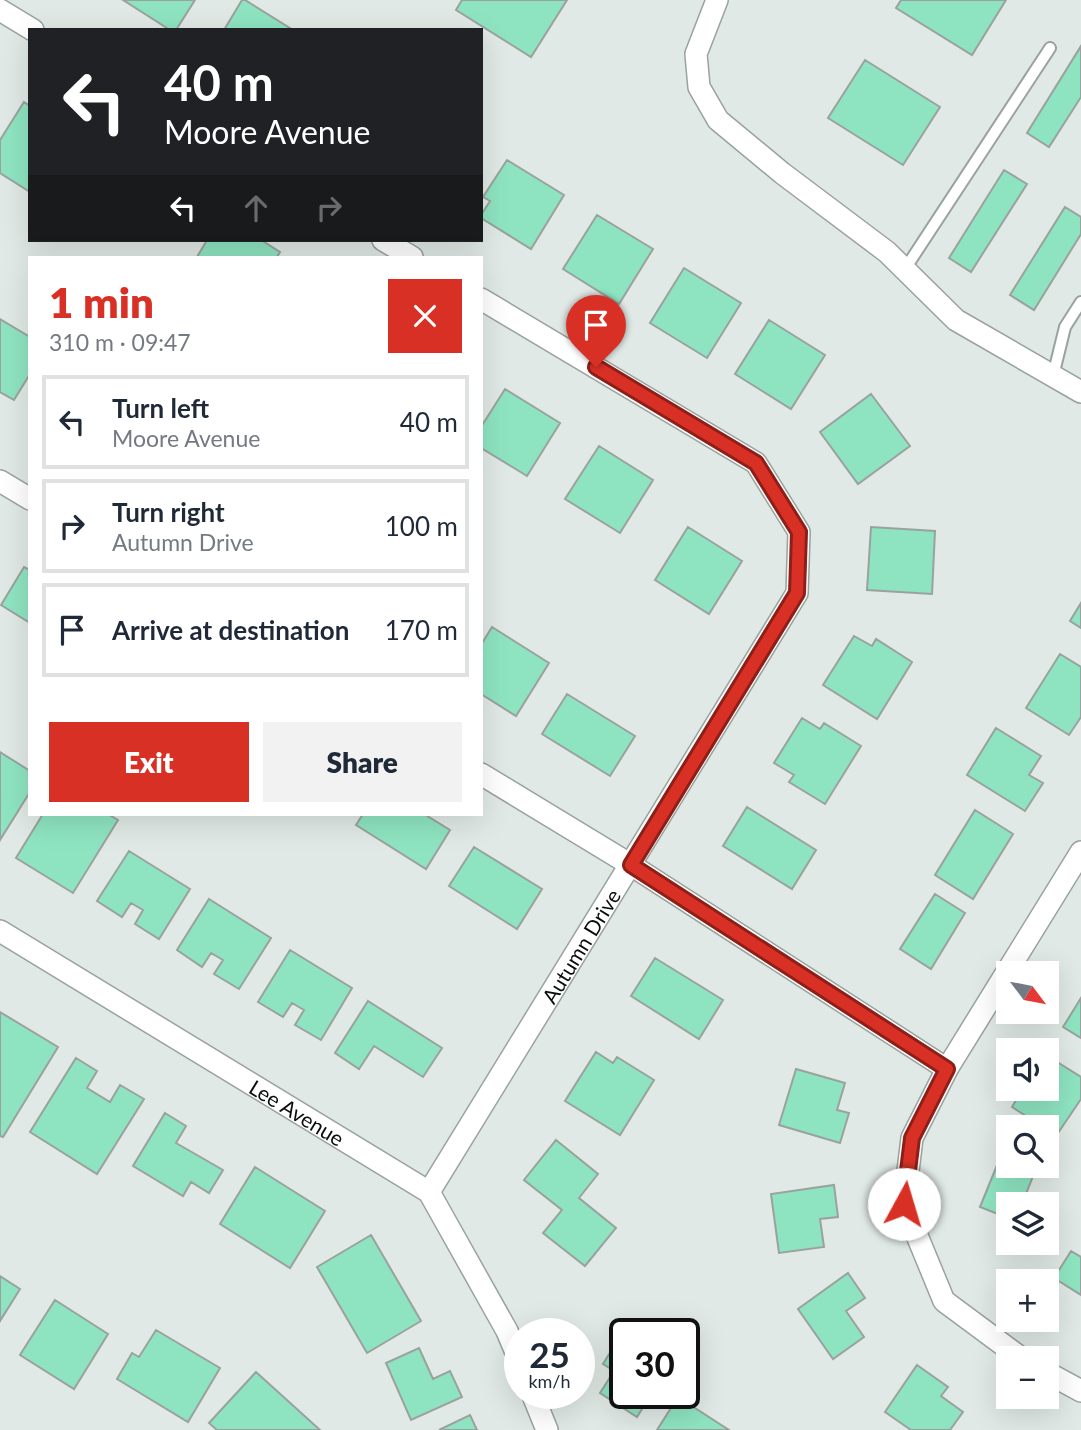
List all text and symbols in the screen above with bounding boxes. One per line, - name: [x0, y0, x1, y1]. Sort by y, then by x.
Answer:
- text: 40 m: [164, 53, 274, 111]
- icon: left: [49, 56, 140, 147]
- text: Moore Avenue: [164, 112, 370, 151]
- icon: left: [164, 189, 202, 227]
- icon: ahead: [237, 189, 275, 227]
- icon: right: [310, 189, 348, 227]
- text: 1 min: [49, 277, 154, 327]
- button: close: [388, 279, 462, 353]
- pin: [566, 295, 626, 367]
- icon: arrive: [577, 306, 615, 344]
- text: 310 m · 09:47: [49, 328, 191, 356]
- text: Turn left: [112, 392, 209, 424]
- icon: left: [53, 403, 91, 441]
- text: 40 m: [400, 406, 458, 438]
- text: Moore Avenue: [112, 424, 260, 452]
- text: Turn right: [112, 496, 225, 528]
- icon: right: [53, 507, 91, 545]
- text: 100 m: [385, 510, 458, 542]
- text: Autumn Drive: [112, 528, 254, 556]
- icon: arrive: [53, 611, 91, 649]
- text: Arrive at destination: [112, 614, 349, 646]
- text: 170 m: [385, 614, 458, 646]
- button: Exit: [49, 722, 249, 802]
- button: Share: [263, 722, 462, 802]
- street label: Autumn Drive: [536, 884, 625, 1007]
- north arrow: [996, 961, 1059, 1024]
- map controls: [996, 961, 1059, 1409]
- button: sound: [996, 1038, 1059, 1101]
- street label: Lee Avenue: [245, 1074, 349, 1150]
- button: search: [996, 1115, 1059, 1178]
- position arrow: [867, 1167, 941, 1241]
- button: layers: [996, 1192, 1059, 1255]
- button: +: [996, 1269, 1059, 1332]
- speed limit sign: 30: [609, 1318, 700, 1409]
- text: 25: [529, 1333, 570, 1375]
- button: −: [996, 1346, 1059, 1409]
- text: km/h: [528, 1370, 571, 1392]

